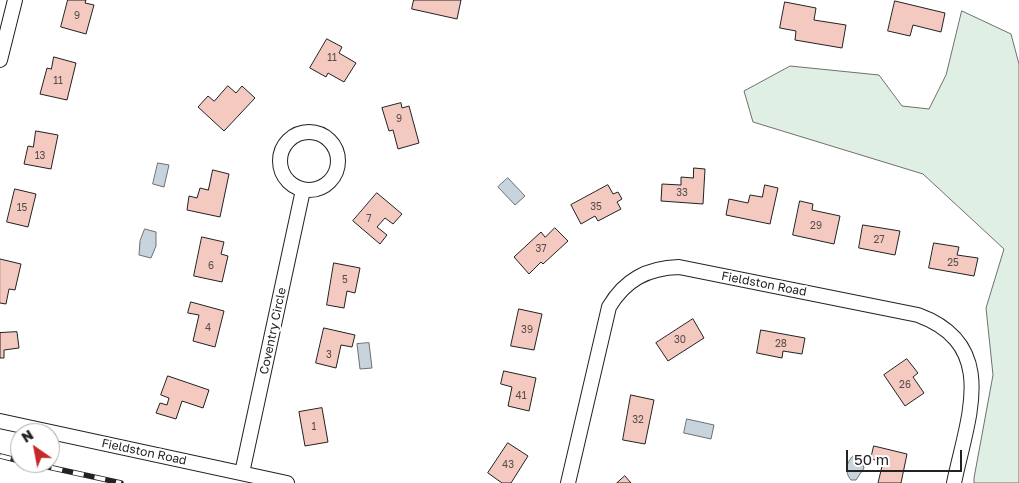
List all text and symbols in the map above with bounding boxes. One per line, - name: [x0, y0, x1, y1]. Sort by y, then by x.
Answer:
- house number: 9: [74, 10, 80, 22]
- house number: 11: [327, 52, 337, 64]
- house number: 11: [53, 75, 63, 87]
- house number: 9: [396, 113, 402, 125]
- house number: 13: [35, 150, 45, 162]
- house number: 33: [676, 187, 688, 199]
- house number: 35: [590, 201, 602, 213]
- house number: 15: [17, 202, 27, 214]
- house number: 7: [366, 213, 372, 225]
- house number: 29: [810, 220, 822, 232]
- house number: 27: [873, 234, 885, 246]
- house number: 37: [535, 243, 547, 255]
- house number: 25: [947, 257, 959, 269]
- house number: 6: [208, 260, 214, 272]
- street label: Fieldston Road: [720, 269, 808, 299]
- house number: 5: [342, 274, 348, 286]
- street label: Coventry Circle: [257, 286, 289, 376]
- house number: 4: [205, 322, 211, 334]
- house number: 39: [521, 324, 533, 336]
- house number: 30: [674, 334, 686, 346]
- house number: 28: [775, 338, 787, 350]
- house number: 3: [326, 349, 332, 361]
- house number: 26: [899, 379, 911, 391]
- house number: 41: [516, 390, 526, 402]
- house number: 32: [632, 414, 644, 426]
- house number: 1: [312, 421, 316, 433]
- north arrow: [10, 423, 60, 473]
- text: N: [18, 426, 36, 446]
- street label: Fieldston Road: [100, 436, 188, 468]
- scale bar: [849, 440, 965, 472]
- text: 50 m: [854, 450, 889, 468]
- house number: 43: [502, 459, 514, 471]

